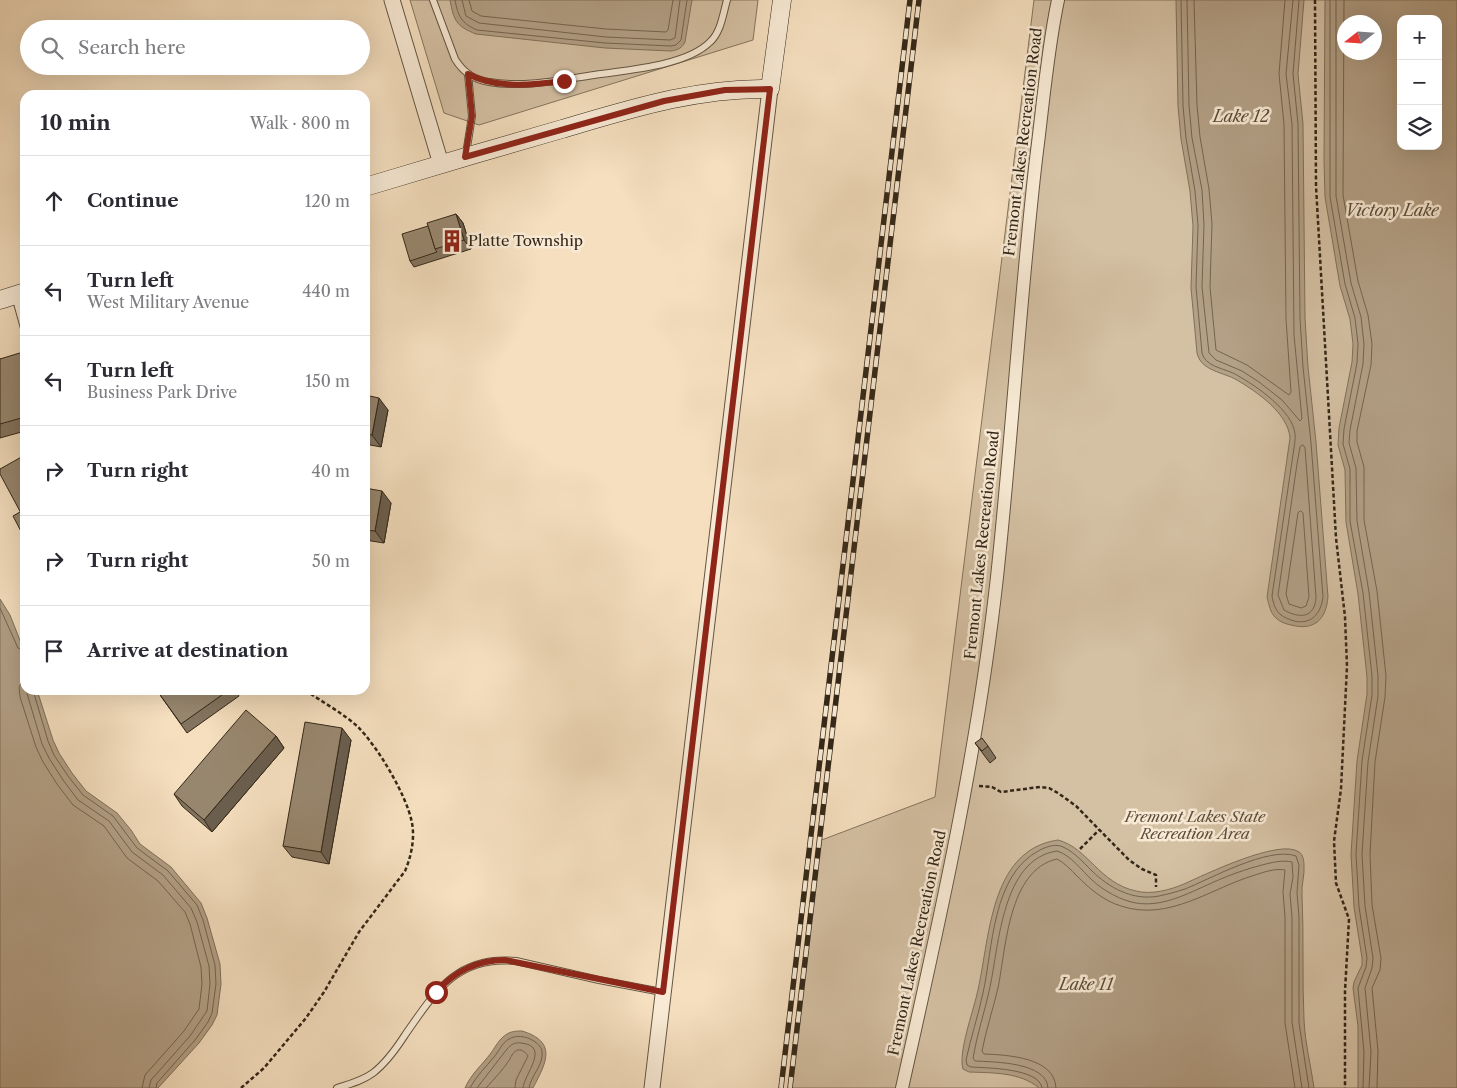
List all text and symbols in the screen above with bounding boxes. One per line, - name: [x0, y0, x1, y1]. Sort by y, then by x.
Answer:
- north arrow: [1337, 15, 1382, 60]
- map controls: [1397, 15, 1442, 150]
- button: +: [1397, 15, 1442, 60]
- search box: [20, 20, 370, 75]
- street label: Fremont Lakes Recreation Road: [999, 27, 1046, 257]
- icon: search: [38, 34, 66, 62]
- text: Search here: [78, 36, 186, 59]
- button: −: [1397, 60, 1442, 105]
- route end: [553, 70, 576, 93]
- button: layers: [1397, 105, 1442, 150]
- water label: Lake 12: [1211, 106, 1270, 126]
- text: 10 min: [40, 110, 111, 135]
- text: Walk · 800 m: [250, 113, 350, 133]
- icon: ahead: [40, 187, 68, 215]
- text: Continue: [87, 189, 179, 212]
- text: 120 m: [305, 191, 350, 211]
- water label: Victory Lake: [1345, 200, 1440, 220]
- building icon: Platte Township: [439, 228, 465, 254]
- place label: Platte Township: [468, 231, 583, 250]
- text: Turn left: [87, 269, 174, 292]
- icon: left: [40, 277, 68, 305]
- text: 440 m: [302, 281, 350, 301]
- text: West Military Avenue: [87, 292, 249, 312]
- text: Turn left: [87, 359, 174, 382]
- icon: left: [40, 367, 68, 395]
- text: 150 m: [305, 371, 350, 391]
- text: Business Park Drive: [87, 382, 237, 402]
- street label: Fremont Lakes Recreation Road: [960, 430, 1003, 660]
- icon: right: [40, 457, 68, 485]
- text: Turn right: [87, 459, 188, 482]
- text: 40 m: [311, 461, 350, 481]
- icon: right: [40, 547, 68, 575]
- text: Turn right: [87, 549, 188, 572]
- text: 50 m: [312, 551, 350, 571]
- icon: arrive: [40, 637, 68, 665]
- text: Arrive at destination: [87, 639, 288, 662]
- park label: Fremont Lakes State Recreation Area: [1124, 807, 1266, 843]
- street label: Fremont Lakes Recreation Road: [883, 828, 950, 1057]
- water label: Lake 11: [1057, 974, 1114, 994]
- route start: [425, 981, 448, 1004]

